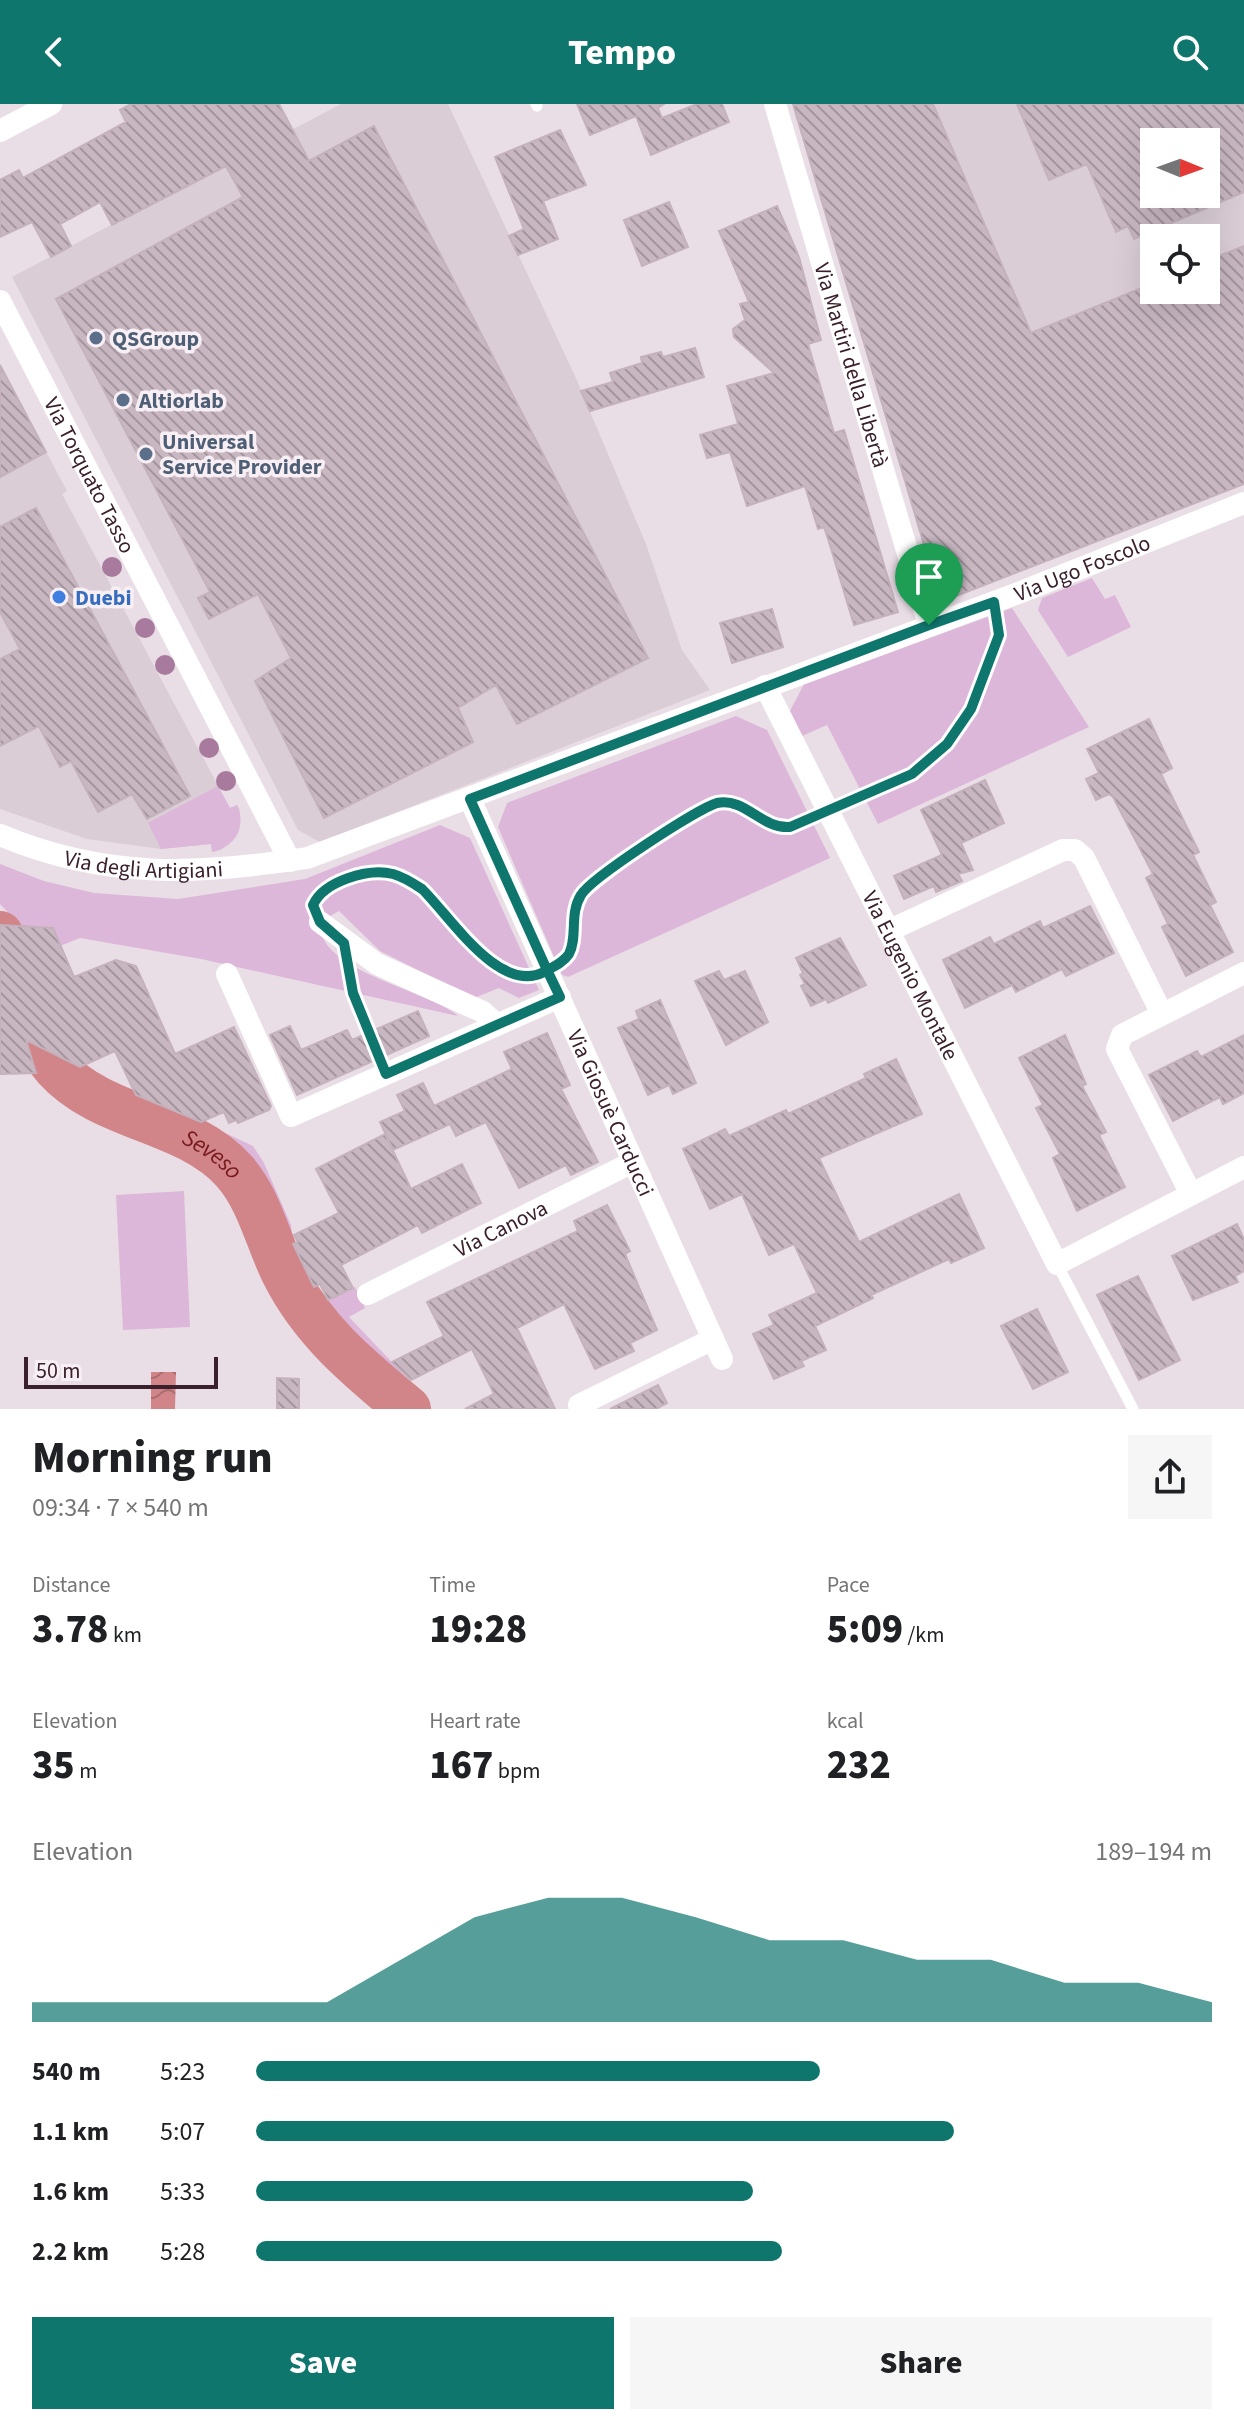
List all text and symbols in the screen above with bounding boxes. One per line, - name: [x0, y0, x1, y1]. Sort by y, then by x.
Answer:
- text: Tempo: [568, 27, 676, 78]
- icon: back: [32, 30, 76, 74]
- icon: search: [1168, 30, 1212, 74]
- north arrow: [1140, 128, 1220, 208]
- map controls: [1140, 128, 1220, 304]
- button: locate: [1140, 224, 1220, 304]
- street label: Via Martiri della Libertà: [806, 259, 897, 471]
- place label: QSGroup: [112, 323, 199, 355]
- marker: QSGroup: [87, 329, 105, 347]
- place label: Altiorlab: [138, 385, 224, 417]
- marker: Altiorlab: [114, 391, 132, 409]
- street label: Via Torquato Tasso: [35, 392, 143, 559]
- place label: Universal Service Provider: [162, 426, 322, 483]
- marker: Universal Service Provider: [137, 445, 155, 463]
- street label: Via Ugo Foscolo: [1010, 527, 1155, 610]
- pin: [895, 543, 963, 625]
- icon: arrive: [907, 555, 951, 599]
- place label: Duebi: [75, 582, 132, 614]
- marker: Duebi: [50, 588, 68, 606]
- street label: Via degli Artigiani: [61, 842, 224, 887]
- street label: Via Eugenio Montale: [854, 885, 966, 1066]
- street label: Via Giosuè Carducci: [559, 1024, 662, 1202]
- water label: Seveso: [176, 1120, 251, 1187]
- street label: Via Canova: [449, 1192, 553, 1266]
- scale bar: [24, 1353, 218, 1389]
- text: 50 m: [36, 1355, 81, 1387]
- text: Morning run: [32, 1427, 273, 1490]
- button: share: [1128, 1435, 1212, 1519]
- text: 09:34 · 7 × 540 m: [32, 1489, 209, 1526]
- text: Distance: [32, 1569, 110, 1601]
- text: Time: [429, 1569, 476, 1601]
- text: Pace: [827, 1569, 870, 1601]
- text: 3.78: [32, 1601, 108, 1658]
- text: 19:28: [429, 1601, 527, 1658]
- text: 5:09: [827, 1601, 903, 1658]
- text: km: [108, 1619, 142, 1651]
- text: /km: [903, 1619, 944, 1651]
- text: Elevation: [32, 1705, 118, 1737]
- text: Heart rate: [429, 1705, 521, 1737]
- text: kcal: [827, 1705, 864, 1737]
- text: 35: [32, 1737, 75, 1794]
- text: 167: [429, 1737, 493, 1794]
- text: 232: [827, 1737, 891, 1794]
- text: m: [75, 1755, 97, 1787]
- text: bpm: [493, 1755, 540, 1787]
- text: Elevation: [32, 1833, 133, 1870]
- text: 189–194 m: [1095, 1833, 1212, 1870]
- text: 540 m: [32, 2053, 101, 2090]
- text: 5:23: [160, 2053, 205, 2090]
- text: 1.1 km: [32, 2113, 109, 2150]
- text: 5:07: [160, 2113, 205, 2150]
- text: 1.6 km: [32, 2173, 109, 2210]
- text: 5:33: [160, 2173, 205, 2210]
- text: 2.2 km: [32, 2233, 109, 2270]
- text: 5:28: [160, 2233, 205, 2270]
- button: Save: [32, 2317, 614, 2409]
- button: Share: [630, 2317, 1212, 2409]

